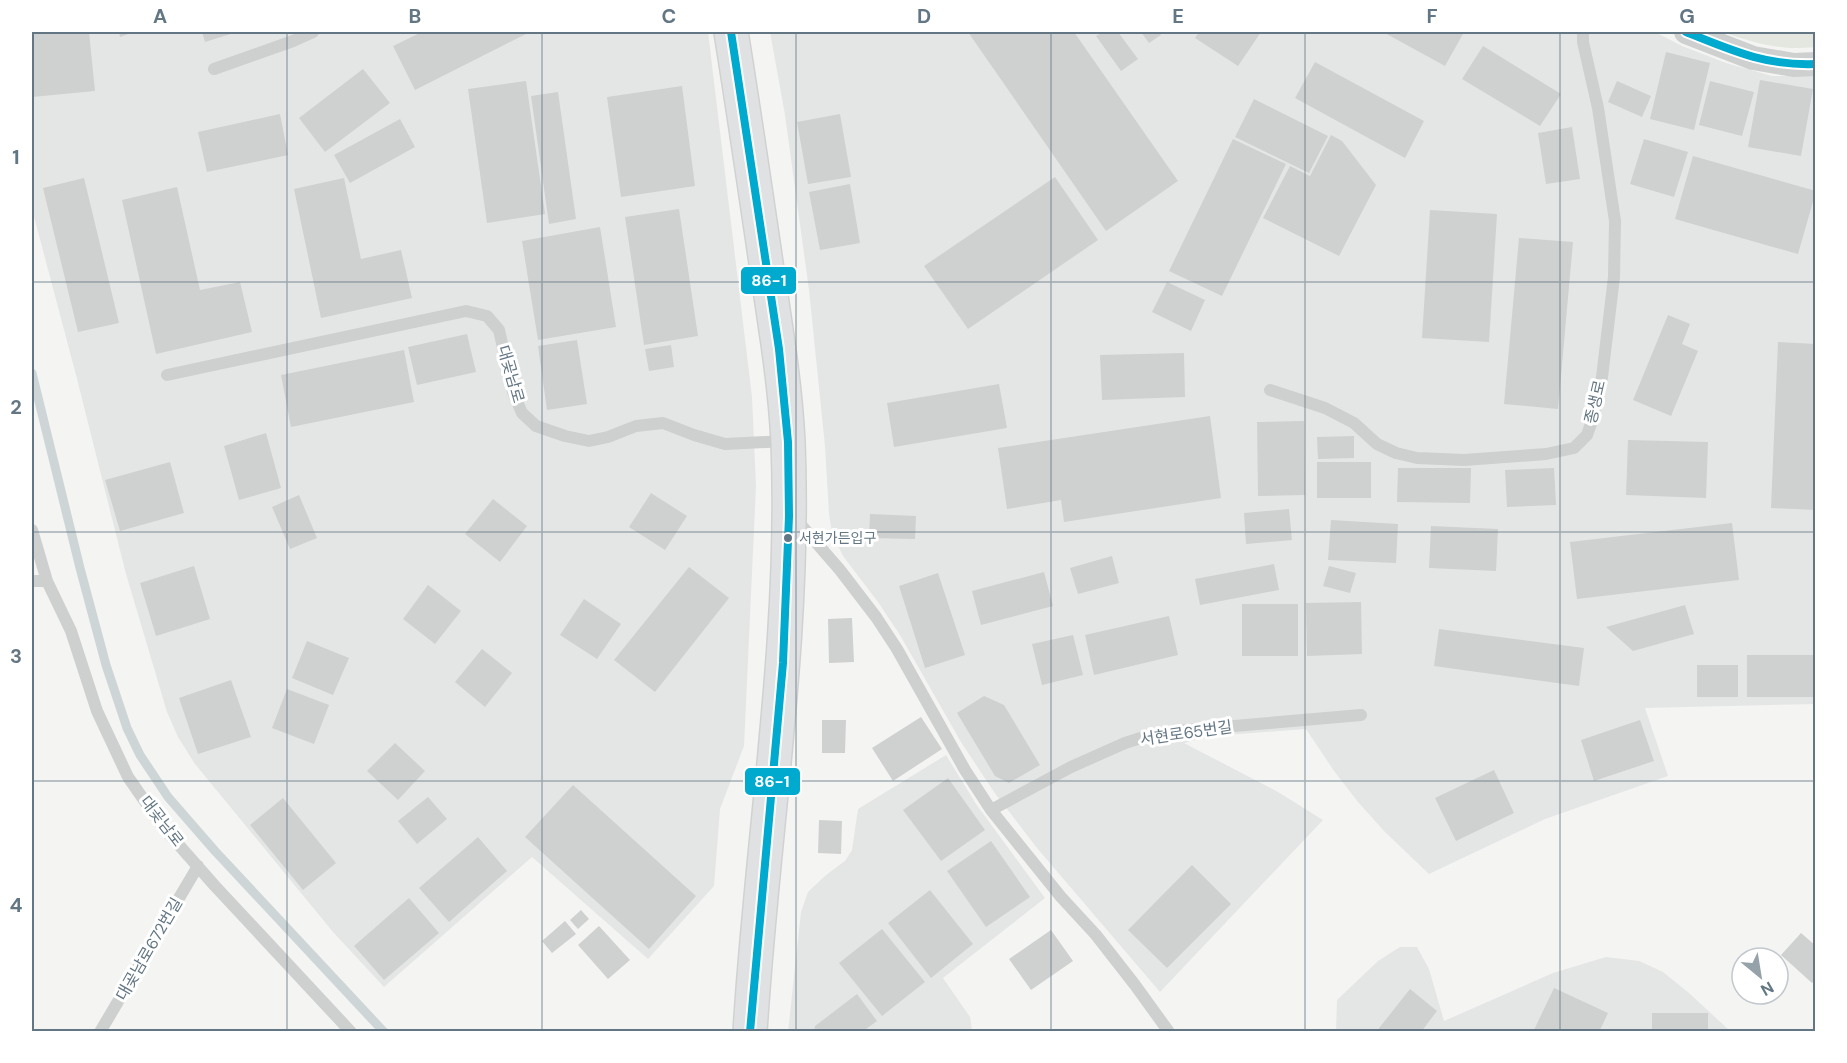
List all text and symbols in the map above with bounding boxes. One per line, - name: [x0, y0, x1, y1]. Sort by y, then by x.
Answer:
- text: A: [153, 3, 167, 29]
- text: B: [409, 3, 421, 29]
- text: C: [662, 3, 676, 29]
- text: D: [917, 3, 931, 29]
- text: E: [1172, 3, 1184, 29]
- text: F: [1426, 3, 1438, 29]
- text: G: [1679, 3, 1695, 29]
- text: 1: [12, 144, 20, 170]
- line badge: 86-1: [740, 266, 797, 295]
- text: 86-1: [751, 270, 787, 291]
- street label: 대곶남로: [493, 343, 529, 405]
- street label: 종생로: [1580, 378, 1610, 426]
- text: 2: [10, 394, 22, 420]
- place label: 서현가든입구: [799, 529, 876, 547]
- marker: 서현가든입구: [782, 532, 794, 544]
- text: 3: [10, 643, 22, 669]
- street label: 서현로65번길: [1138, 716, 1234, 750]
- line badge: 86-1: [744, 767, 801, 796]
- text: 86-1: [754, 771, 790, 792]
- street label: 대곶남로: [136, 791, 189, 851]
- text: 4: [10, 892, 23, 918]
- street label: 대곶남로672번길: [111, 894, 187, 1004]
- north arrow: [1730, 946, 1790, 1006]
- text: N: [1757, 977, 1778, 1001]

